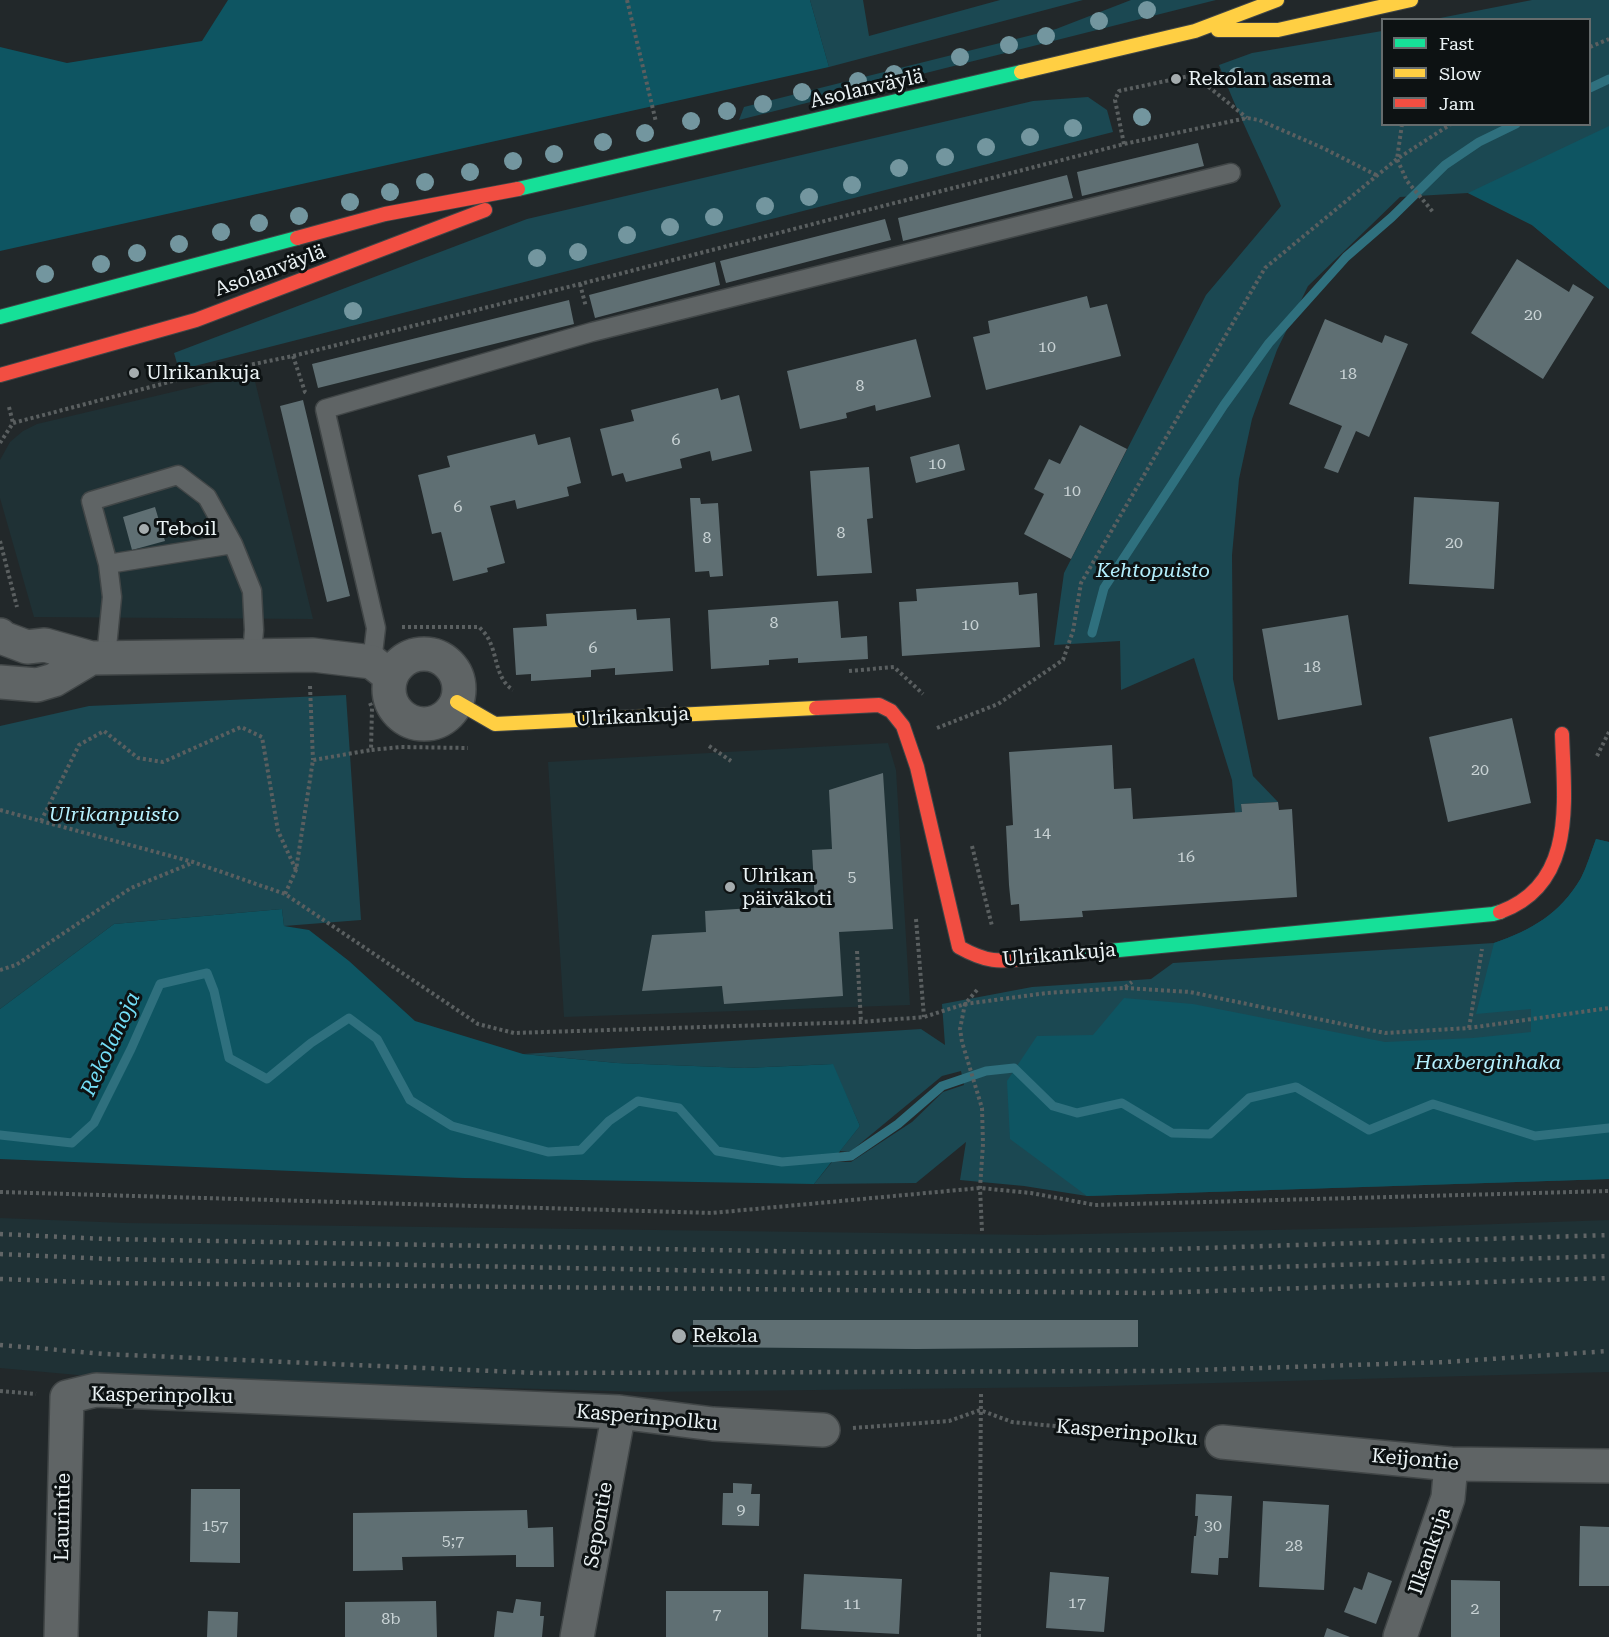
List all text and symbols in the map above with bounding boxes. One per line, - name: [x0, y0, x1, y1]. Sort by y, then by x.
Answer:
- legend: [1381, 18, 1591, 126]
- text: Fast: [1439, 33, 1474, 54]
- text: Slow: [1439, 63, 1481, 84]
- street label: Asolanväylä: [808, 64, 926, 114]
- place label: Rekolan asema: [1188, 67, 1332, 91]
- marker: Rekolan asema: [1169, 72, 1183, 86]
- text: Jam: [1439, 93, 1475, 114]
- street label: Asolanväylä: [211, 240, 329, 302]
- house number: 20: [1524, 305, 1542, 325]
- house number: 10: [1038, 337, 1056, 357]
- place label: Ulrikankuja: [146, 361, 260, 385]
- house number: 18: [1339, 364, 1357, 384]
- marker: Ulrikankuja: [127, 366, 141, 380]
- house number: 8: [856, 376, 864, 396]
- house number: 6: [672, 430, 680, 450]
- house number: 10: [928, 454, 946, 474]
- house number: 10: [1063, 481, 1081, 501]
- house number: 6: [454, 497, 462, 517]
- place label: Teboil: [156, 517, 217, 541]
- marker: Teboil: [137, 522, 151, 536]
- house number: 8: [837, 523, 845, 543]
- house number: 8: [703, 528, 711, 548]
- house number: 20: [1445, 533, 1463, 553]
- park label: Kehtopuisto: [1096, 559, 1210, 583]
- house number: 8: [770, 613, 778, 633]
- house number: 10: [961, 615, 979, 635]
- house number: 6: [589, 638, 597, 658]
- house number: 18: [1303, 657, 1321, 677]
- street label: Ulrikankuja: [574, 702, 690, 732]
- house number: 20: [1471, 760, 1489, 780]
- park label: Ulrikanpuisto: [49, 803, 179, 827]
- house number: 14: [1033, 823, 1051, 843]
- house number: 16: [1177, 847, 1195, 867]
- place label: Ulrikan päiväkoti: [742, 864, 832, 911]
- house number: 5: [848, 867, 856, 887]
- marker: Ulrikan päiväkoti: [723, 880, 737, 894]
- street label: Ulrikankuja: [1001, 938, 1117, 972]
- water label: Rekolanoja: [76, 988, 146, 1100]
- park label: Haxberginhaka: [1415, 1051, 1561, 1075]
- place label: Rekola: [692, 1324, 758, 1348]
- marker: Rekola: [670, 1327, 688, 1345]
- street label: Kasperinpolku: [91, 1383, 233, 1409]
- street label: Kasperinpolku: [575, 1400, 719, 1436]
- street label: Kasperinpolku: [1055, 1415, 1199, 1451]
- street label: Keijontie: [1370, 1444, 1460, 1476]
- street label: Laurintie: [50, 1473, 76, 1561]
- street label: Sepontie: [580, 1480, 618, 1570]
- house number: 9: [737, 1500, 745, 1520]
- street label: Ilkankuja: [1404, 1504, 1456, 1598]
- house number: 157: [202, 1516, 228, 1536]
- house number: 30: [1204, 1516, 1222, 1536]
- house number: 5;7: [442, 1531, 464, 1551]
- house number: 28: [1285, 1536, 1303, 1556]
- house number: 17: [1068, 1593, 1086, 1613]
- house number: 11: [843, 1594, 861, 1614]
- house number: 2: [1471, 1599, 1479, 1619]
- house number: 7: [713, 1604, 721, 1624]
- house number: 8b: [381, 1609, 401, 1629]

